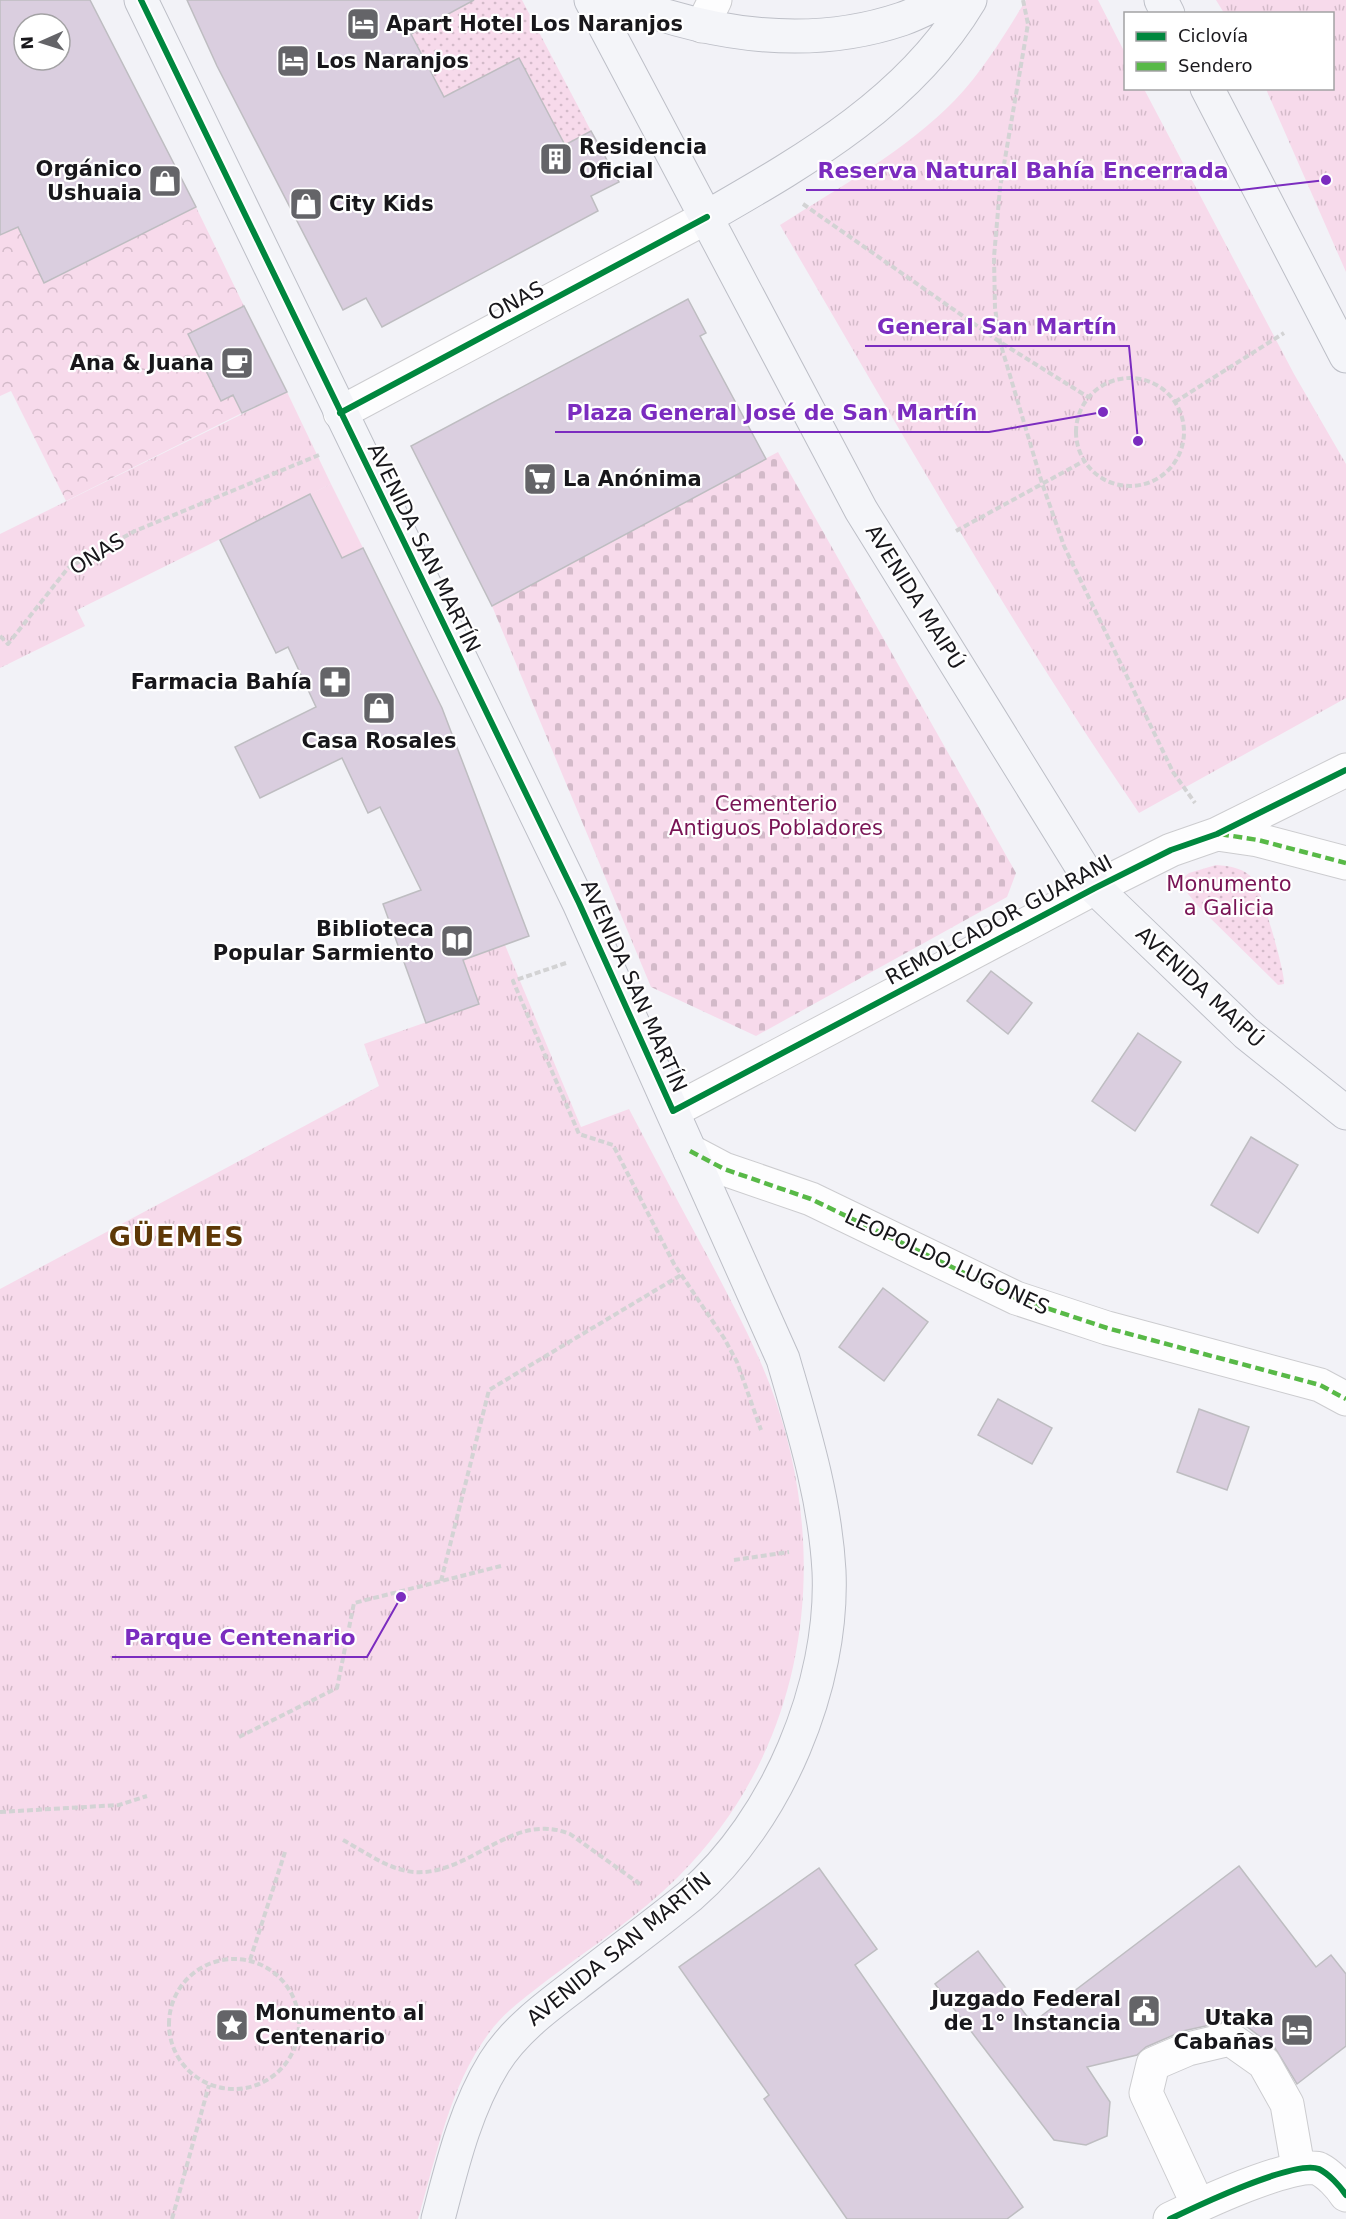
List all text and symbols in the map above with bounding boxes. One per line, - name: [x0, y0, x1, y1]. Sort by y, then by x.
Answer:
- hotel icon: Apart Hotel Los Naranjos: [345, 6, 381, 42]
- north arrow: [12, 12, 72, 72]
- place label: Apart Hotel Los Naranjos: [386, 12, 683, 36]
- legend: [1124, 12, 1334, 90]
- text: Ciclovía: [1178, 25, 1248, 46]
- text: N: [18, 36, 37, 50]
- hotel icon: Los Naranjos: [275, 43, 311, 79]
- place label: Los Naranjos: [316, 49, 469, 73]
- text: Sendero: [1178, 55, 1252, 76]
- place label: Residencia Oficial: [579, 135, 707, 183]
- building icon: Residencia Oficial: [538, 141, 574, 177]
- callout: Reserva Natural Bahía Encerrada: [806, 150, 1241, 190]
- place label: Orgánico Ushuaia: [36, 157, 142, 205]
- text: Reserva Natural Bahía Encerrada: [817, 158, 1229, 183]
- shop icon: Orgánico Ushuaia: [147, 163, 183, 199]
- shop icon: City Kids: [288, 186, 324, 222]
- place label: City Kids: [329, 192, 434, 216]
- street label: ONAS: [484, 276, 548, 326]
- callout: General San Martín: [865, 306, 1129, 346]
- text: General San Martín: [877, 314, 1117, 339]
- cafe icon: Ana & Juana: [219, 345, 255, 381]
- place label: Ana & Juana: [70, 351, 214, 375]
- callout: Plaza General José de San Martín: [555, 392, 989, 432]
- text: Plaza General José de San Martín: [567, 400, 977, 425]
- street label: AVENIDA SAN MARTÍN: [363, 439, 486, 657]
- supermarket icon: La Anónima: [522, 461, 558, 497]
- place label: La Anónima: [563, 467, 702, 491]
- street label: AVENIDA MAIPÚ: [861, 520, 970, 674]
- street label: ONAS: [65, 528, 129, 580]
- pharmacy icon: Farmacia Bahía: [317, 664, 353, 700]
- place label: Farmacia Bahía: [131, 670, 312, 694]
- shop icon: Casa Rosales: [361, 690, 397, 726]
- place label: Casa Rosales: [302, 729, 456, 753]
- park label: Cementerio Antiguos Pobladores: [669, 792, 883, 840]
- street label: REMOLCADOR GUARANI: [882, 850, 1116, 990]
- park label: Monumento a Galicia: [1166, 872, 1292, 920]
- street label: AVENIDA SAN MARTÍN: [576, 876, 693, 1096]
- place label: Biblioteca Popular Sarmiento: [213, 917, 434, 965]
- street label: AVENIDA MAIPÚ: [1131, 921, 1270, 1052]
- library icon: Biblioteca Popular Sarmiento: [439, 923, 475, 959]
- street label: LEOPOLDO LUGONES: [841, 1204, 1053, 1320]
- district label: GÜEMES: [109, 1220, 245, 1252]
- callout: Parque Centenario: [112, 1617, 367, 1657]
- text: Parque Centenario: [124, 1625, 356, 1650]
- street label: AVENIDA SAN MARTÍN: [521, 1866, 716, 2031]
- place label: Juzgado Federal de 1° Instancia: [929, 1987, 1121, 2035]
- public building icon: Juzgado Federal de 1° Instancia: [1126, 1993, 1162, 2029]
- place label: Monumento al Centenario: [255, 2001, 424, 2049]
- place label: Utaka Cabañas: [1174, 2006, 1274, 2054]
- place icon: Monumento al Centenario: [214, 2007, 250, 2043]
- hotel icon: Utaka Cabañas: [1279, 2012, 1315, 2048]

